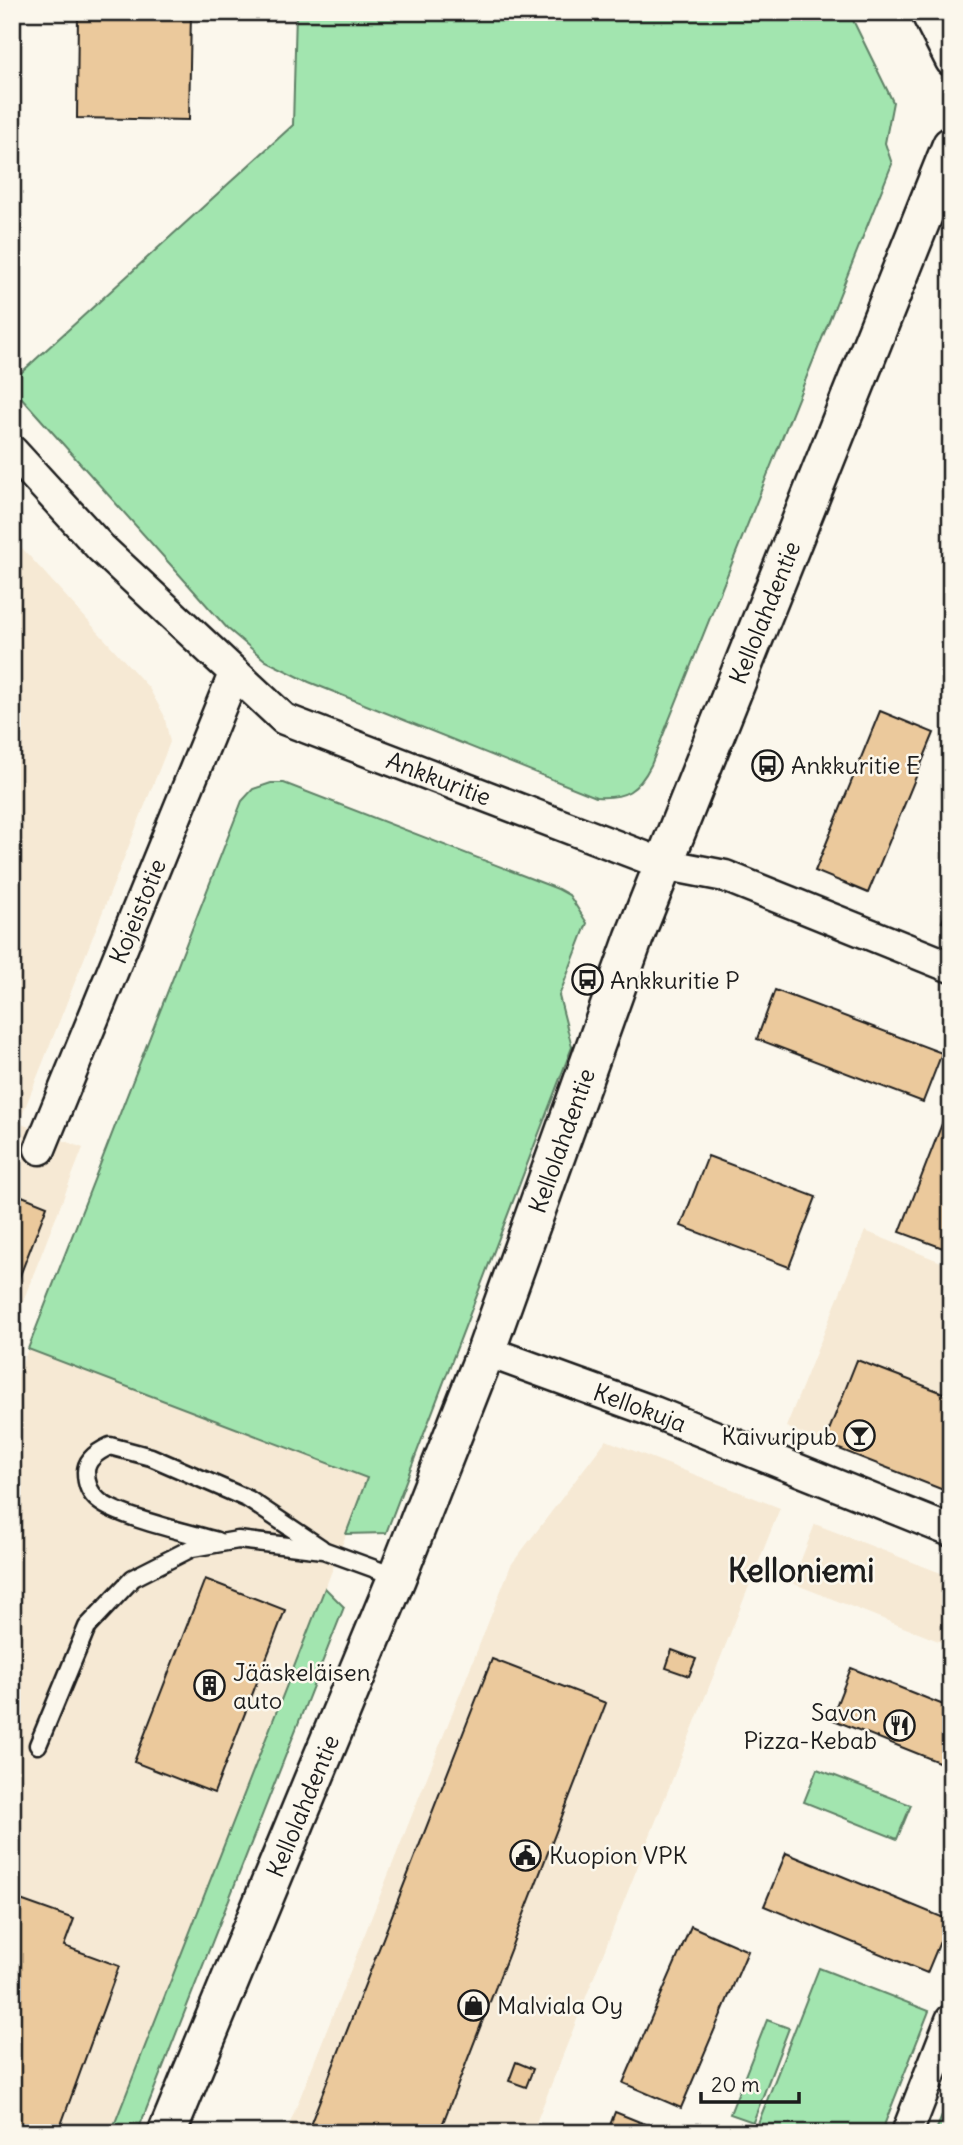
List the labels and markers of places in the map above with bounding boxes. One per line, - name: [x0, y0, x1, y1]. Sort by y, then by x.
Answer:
- bus stop icon: Ankkuritie E: [751, 748, 785, 782]
- place label: Ankkuritie E: [791, 750, 920, 780]
- bus stop icon: Ankkuritie P: [570, 963, 604, 997]
- place label: Ankkuritie P: [610, 965, 740, 995]
- bar icon: Kaivuripub: [843, 1419, 877, 1453]
- place label: Kaivuripub: [721, 1421, 837, 1451]
- place label: Jääskeläisen auto: [233, 1657, 371, 1715]
- building icon: Jääskeläisen auto: [193, 1669, 227, 1703]
- place label: Savon Pizza-Kebab: [743, 1697, 877, 1755]
- restaurant icon: Savon Pizza-Kebab: [883, 1709, 917, 1743]
- public building icon: Kuopion VPK: [509, 1838, 543, 1872]
- place label: Kuopion VPK: [549, 1840, 688, 1870]
- shop icon: Malviala Oy: [457, 1988, 491, 2022]
- place label: Malviala Oy: [497, 1990, 623, 2020]

